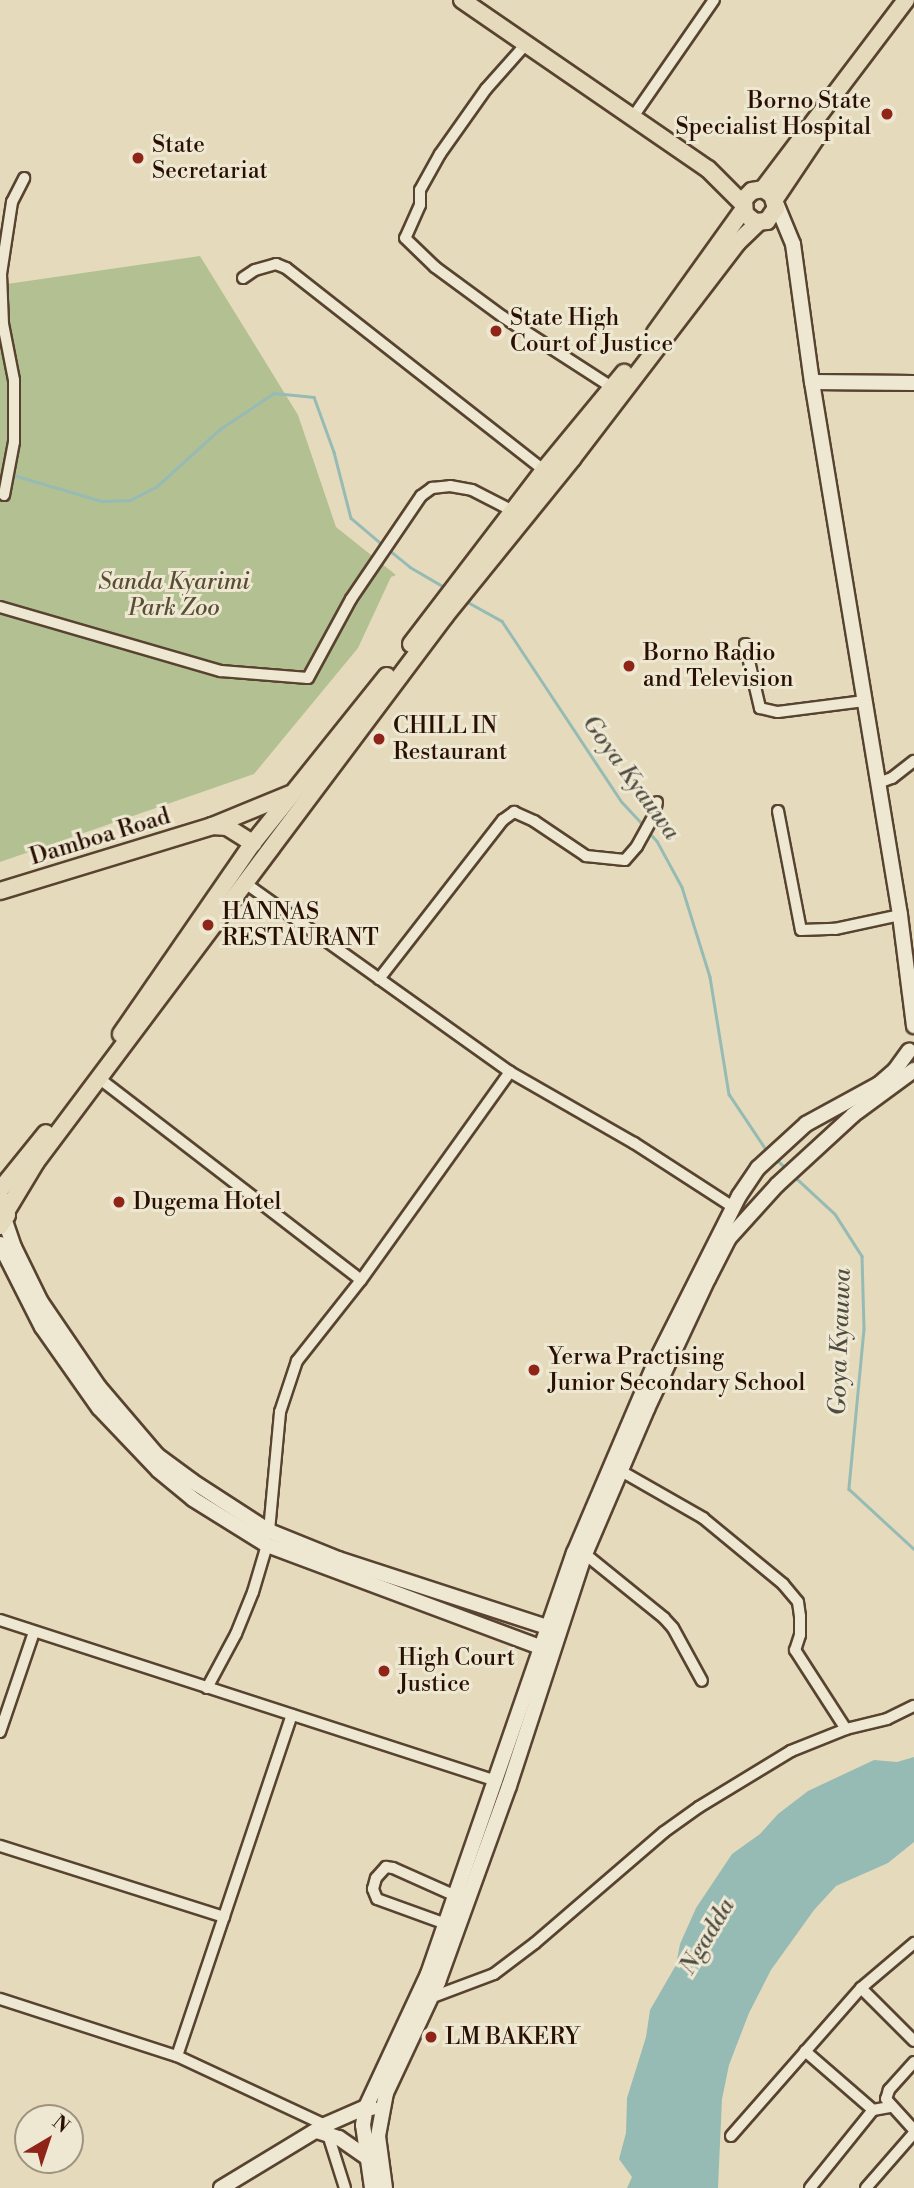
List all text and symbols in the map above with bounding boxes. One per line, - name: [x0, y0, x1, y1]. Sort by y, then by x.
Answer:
- place label: Borno State Specialist Hospital: [676, 87, 871, 141]
- marker: Borno State Specialist Hospital: [877, 104, 897, 124]
- place label: State Secretariat: [152, 131, 268, 185]
- marker: State Secretariat: [130, 150, 146, 166]
- place label: State High Court of Justice: [510, 304, 673, 358]
- marker: State High Court of Justice: [488, 323, 504, 339]
- park label: Sanda Kyarimi Park Zoo: [98, 568, 250, 622]
- place label: Borno Radio and Television: [643, 639, 794, 693]
- marker: Borno Radio and Television: [621, 658, 637, 674]
- water label: Goya Kyauwa: [575, 710, 685, 846]
- place label: CHILL IN Restaurant: [393, 712, 507, 766]
- marker: CHILL IN Restaurant: [371, 731, 387, 747]
- street label: Damboa Road: [26, 803, 174, 871]
- place label: HANNAS RESTAURANT: [222, 898, 379, 952]
- marker: HANNAS RESTAURANT: [200, 917, 216, 933]
- place label: Dugema Hotel: [133, 1188, 281, 1216]
- marker: Dugema Hotel: [111, 1194, 127, 1210]
- water label: Goya Kyauwa: [824, 1268, 858, 1416]
- place label: Yerwa Practising Junior Secondary School: [548, 1343, 805, 1397]
- marker: Yerwa Practising Junior Secondary School: [526, 1362, 542, 1378]
- place label: High Court Justice: [398, 1644, 515, 1698]
- marker: High Court Justice: [376, 1663, 392, 1679]
- water label: Ngadda: [674, 1894, 742, 1980]
- place label: LM BAKERY: [445, 2023, 580, 2051]
- marker: LM BAKERY: [423, 2029, 439, 2045]
- north arrow: [14, 2104, 84, 2174]
- text: N: [48, 2110, 74, 2138]

